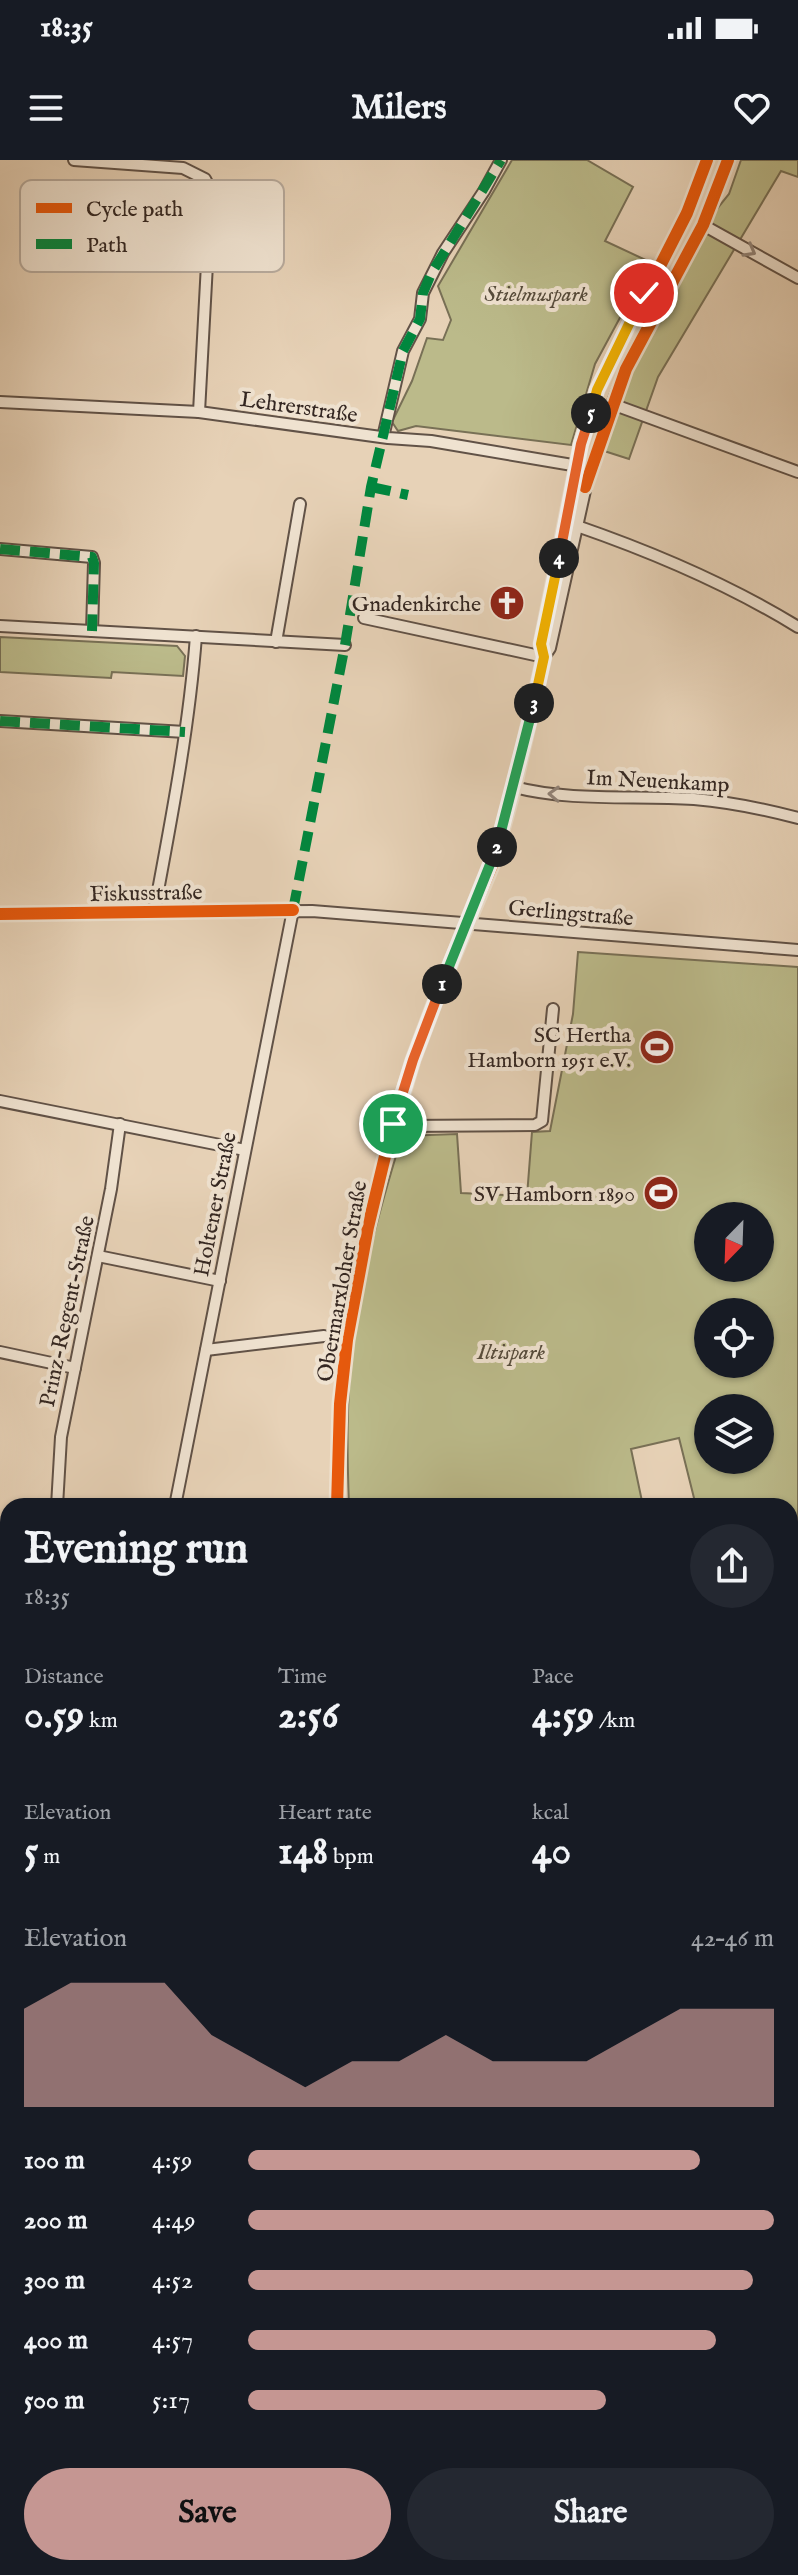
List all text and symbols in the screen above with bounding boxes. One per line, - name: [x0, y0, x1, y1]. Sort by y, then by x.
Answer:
- text: 18:35: [40, 9, 93, 47]
- text: Milers: [351, 85, 447, 131]
- icon: menu: [24, 86, 68, 130]
- icon: heart: [730, 86, 774, 130]
- legend: [20, 180, 284, 272]
- text: Cycle path: [86, 196, 183, 224]
- text: Path: [86, 232, 128, 260]
- one-way arrow: [742, 241, 756, 257]
- pin: [610, 259, 678, 327]
- icon: check: [622, 271, 666, 315]
- park label: Stielmuspark: [484, 281, 588, 309]
- street label: Lehrerstraße: [238, 386, 359, 430]
- pin: 5: [571, 393, 611, 433]
- text: 5: [587, 399, 595, 427]
- pin: 4: [539, 538, 579, 578]
- text: 4: [554, 544, 564, 572]
- church icon: Gnadenkirche: [488, 584, 526, 622]
- place label: Gnadenkirche: [352, 591, 481, 619]
- pin: 3: [514, 683, 554, 723]
- text: 3: [530, 689, 538, 717]
- street label: Im Neuenkamp: [586, 764, 730, 800]
- one-way arrow: [547, 786, 560, 803]
- pin: 2: [477, 827, 517, 867]
- text: 2: [492, 833, 502, 861]
- street label: Fiskusstraße: [89, 879, 203, 909]
- street label: Gerlingstraße: [507, 895, 635, 933]
- pin: 1: [422, 964, 462, 1004]
- text: 1: [438, 970, 446, 998]
- place label: SC Hertha Hamborn 1951 e.V.: [467, 1022, 631, 1075]
- sports icon: SC Hertha Hamborn 1951 e.V.: [638, 1028, 676, 1066]
- pin: [359, 1090, 427, 1158]
- icon: arrive: [371, 1102, 415, 1146]
- street label: Holtener Straße: [188, 1130, 244, 1279]
- sports icon: SV Hamborn 1890: [642, 1174, 680, 1212]
- street label: Obermarxloher Straße: [312, 1179, 374, 1384]
- place label: SV Hamborn 1890: [474, 1181, 635, 1209]
- north arrow: [694, 1202, 774, 1282]
- map controls: [694, 1202, 774, 1474]
- street label: Prinz-Regent-Straße: [34, 1213, 102, 1410]
- button: locate: [694, 1298, 774, 1378]
- park label: Iltispark: [476, 1339, 545, 1367]
- button: layers: [694, 1394, 774, 1474]
- text: Evening run: [24, 1522, 248, 1578]
- button: share: [690, 1524, 774, 1608]
- text: 18:35: [24, 1580, 70, 1613]
- text: Distance: [24, 1663, 104, 1691]
- text: Time: [278, 1663, 327, 1691]
- text: Pace: [532, 1663, 574, 1691]
- text: 0.59: [24, 1691, 84, 1742]
- text: 2:56: [278, 1691, 339, 1742]
- text: 4:59: [532, 1691, 594, 1742]
- text: km: [84, 1707, 118, 1735]
- text: /km: [594, 1707, 635, 1735]
- text: Elevation: [24, 1799, 111, 1827]
- text: Heart rate: [278, 1799, 372, 1827]
- text: kcal: [532, 1799, 569, 1827]
- text: 5: [24, 1827, 39, 1878]
- text: 148: [278, 1827, 328, 1878]
- text: 40: [532, 1827, 571, 1878]
- text: m: [39, 1843, 60, 1871]
- text: bpm: [328, 1843, 374, 1871]
- text: Elevation: [24, 1922, 127, 1955]
- text: 42–46 m: [691, 1922, 774, 1955]
- text: 100 m: [24, 2144, 85, 2177]
- text: 4:59: [152, 2144, 192, 2177]
- text: 200 m: [24, 2204, 88, 2237]
- text: 4:49: [152, 2204, 196, 2237]
- text: 300 m: [24, 2264, 85, 2297]
- text: 4:52: [152, 2264, 193, 2297]
- text: 400 m: [24, 2324, 88, 2357]
- text: 4:57: [152, 2324, 193, 2357]
- text: 500 m: [24, 2384, 85, 2417]
- text: 5:17: [152, 2384, 190, 2417]
- button: Save: [24, 2468, 391, 2560]
- button: Share: [407, 2468, 774, 2560]

